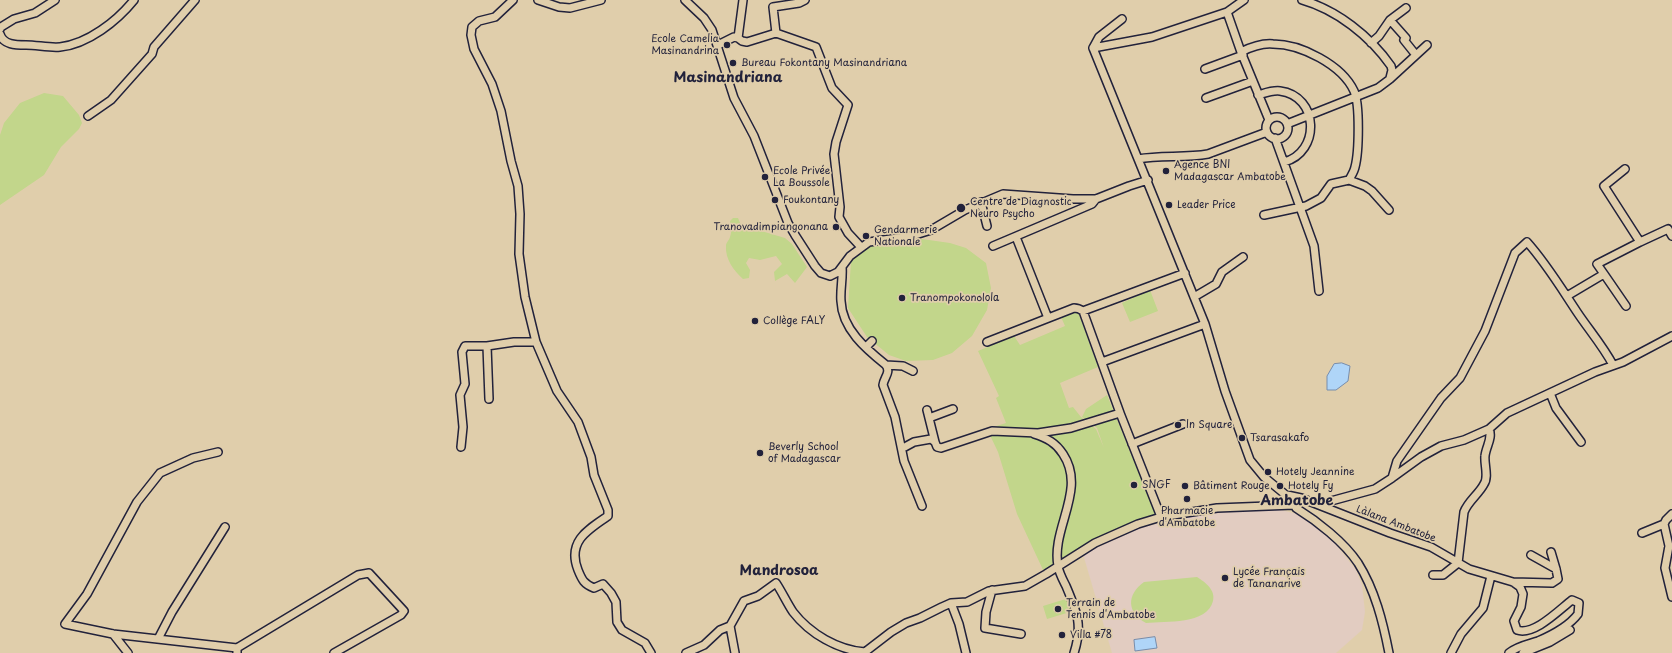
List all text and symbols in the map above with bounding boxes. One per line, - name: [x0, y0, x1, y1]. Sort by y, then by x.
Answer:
- place label: Ecole Camelia Masinandrina: [651, 33, 719, 56]
- marker: Ecole Camelia Masinandrina: [722, 40, 732, 50]
- place label: Bureau Fokontany Masinandriana: [741, 57, 907, 69]
- marker: Bureau Fokontany Masinandriana: [728, 58, 738, 68]
- district label: Masinandriana: [674, 70, 782, 86]
- place label: Agence BNI Madagascar Ambatobe: [1174, 159, 1286, 182]
- place label: Ecole Privée La Boussole: [773, 165, 830, 188]
- marker: Agence BNI Madagascar Ambatobe: [1161, 166, 1171, 176]
- marker: Ecole Privée La Boussole: [760, 172, 770, 182]
- place label: Foukontany: [783, 194, 839, 206]
- marker: Foukontany: [770, 195, 780, 205]
- place label: Centre de Diagnostic Neuro Psycho: [970, 196, 1072, 220]
- place label: Leader Price: [1177, 199, 1236, 211]
- marker: Leader Price: [1164, 200, 1174, 210]
- marker: Centre de Diagnostic Neuro Psycho: [955, 202, 967, 214]
- place label: Tranovadimpiangonana: [714, 221, 828, 233]
- marker: Tranovadimpiangonana: [831, 222, 841, 232]
- place label: Gendarmerie Nationale: [874, 224, 937, 248]
- marker: Gendarmerie Nationale: [861, 231, 871, 241]
- place label: Tranompokonolola: [910, 292, 999, 304]
- marker: Tranompokonolola: [897, 293, 907, 303]
- place label: Collège FALY: [763, 315, 825, 327]
- marker: Collège FALY: [750, 316, 760, 326]
- place label: In Square: [1186, 419, 1232, 431]
- marker: In Square: [1173, 420, 1183, 430]
- place label: Tsarasakafo: [1250, 432, 1309, 444]
- marker: Tsarasakafo: [1237, 433, 1247, 443]
- place label: Beverly School of Madagascar: [768, 441, 841, 464]
- marker: Beverly School of Madagascar: [755, 448, 765, 458]
- place label: Hotely Jeannine: [1276, 466, 1355, 478]
- marker: Hotely Jeannine: [1263, 467, 1273, 477]
- place label: SNGF: [1142, 479, 1171, 491]
- marker: SNGF: [1129, 480, 1139, 490]
- place label: Bâtiment Rouge: [1193, 480, 1270, 492]
- place label: Hotely Fy: [1288, 480, 1333, 492]
- marker: Bâtiment Rouge: [1180, 481, 1190, 491]
- marker: Hotely Fy: [1275, 481, 1285, 491]
- district label: Ambatobe: [1261, 493, 1333, 509]
- marker: Pharmacie d'Ambatobe: [1182, 494, 1192, 504]
- street label: Làlana Ambatobe: [1354, 503, 1438, 545]
- place label: Pharmacie d'Ambatobe: [1159, 505, 1215, 528]
- district label: Mandrosoa: [740, 563, 818, 579]
- place label: Lycée Français de Tananarive: [1233, 566, 1305, 590]
- marker: Lycée Français de Tananarive: [1220, 573, 1230, 583]
- place label: Terrain de Tennis d'Ambatobe: [1066, 597, 1155, 620]
- marker: Terrain de Tennis d'Ambatobe: [1053, 604, 1063, 614]
- place label: Villa #78: [1070, 629, 1112, 641]
- marker: Villa #78: [1057, 630, 1067, 640]

